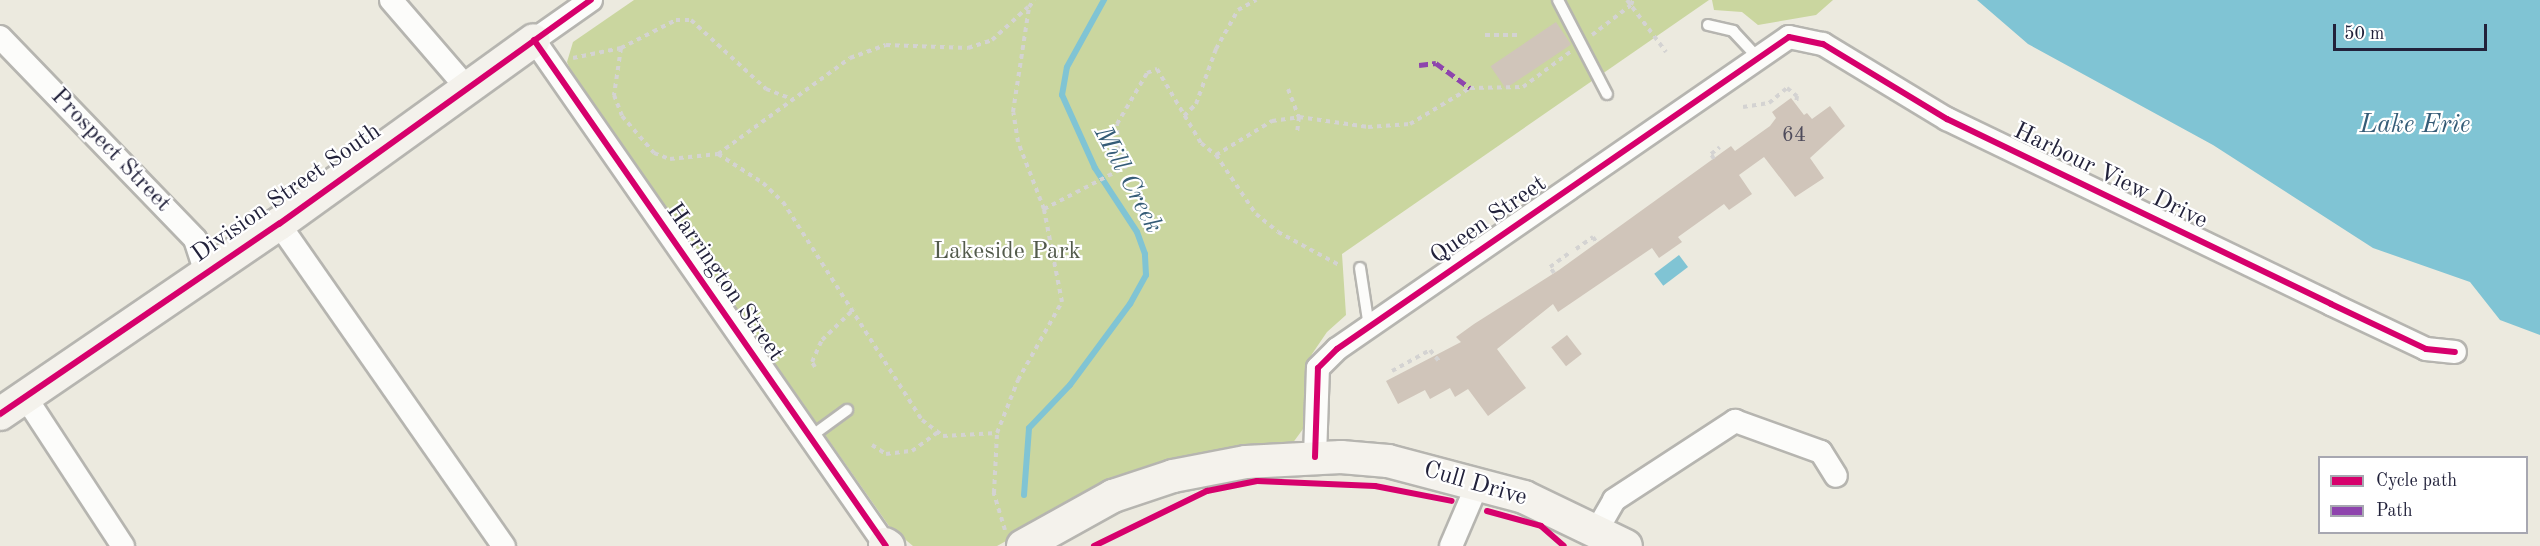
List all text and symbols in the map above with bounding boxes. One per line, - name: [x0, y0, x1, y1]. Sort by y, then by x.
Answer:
- scale bar: [2336, 12, 2490, 50]
- text: 50 m: [2344, 25, 2384, 43]
- street label: Prospect Street: [44, 83, 176, 219]
- water label: Lake Erie: [2359, 110, 2471, 142]
- street label: Division Street South: [187, 118, 387, 270]
- street label: Harbour View Drive: [2008, 118, 2212, 236]
- water label: Mill Creek: [1086, 121, 1168, 239]
- house number: 64: [1782, 123, 1806, 149]
- street label: Queen Street: [1425, 170, 1553, 272]
- street label: Harrington Street: [659, 198, 789, 368]
- park label: Lakeside Park: [933, 239, 1081, 267]
- legend: [2318, 456, 2528, 534]
- street label: Cull Drive: [1420, 457, 1530, 513]
- text: Cycle path: [2376, 472, 2457, 490]
- text: Path: [2376, 502, 2412, 520]

